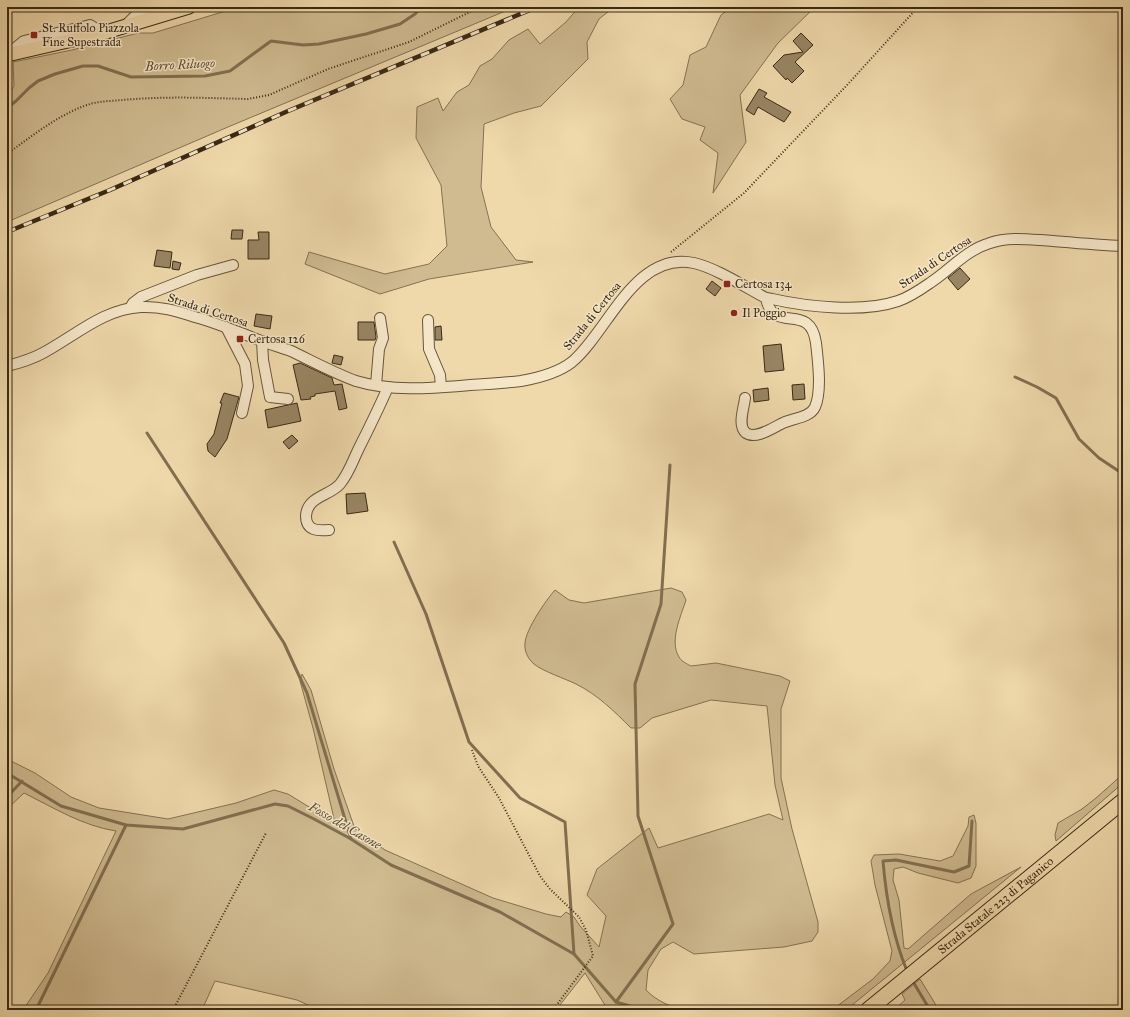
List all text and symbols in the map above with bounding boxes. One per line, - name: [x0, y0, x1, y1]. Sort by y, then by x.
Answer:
- place label: St. Ruffolo Piazzola Fine Supestrada: [42, 21, 140, 49]
- marker: St. Ruffolo Piazzola Fine Supestrada: [29, 30, 39, 40]
- water label: Borro Riluogo: [144, 55, 215, 75]
- street label: Strada di Certosa: [896, 232, 974, 291]
- place label: Certosa 134: [735, 277, 792, 291]
- street label: Strada di Certosa: [560, 278, 624, 353]
- marker: Certosa 134: [722, 279, 732, 289]
- street label: Strada di Certosa: [166, 290, 251, 330]
- place label: Il Poggio: [742, 306, 786, 321]
- marker: Il Poggio: [729, 308, 739, 318]
- place label: Certosa 126: [248, 332, 306, 346]
- marker: Certosa 126: [235, 334, 245, 344]
- water label: Fosso del Casone: [305, 798, 385, 854]
- street label: Strada Statale 223 di Paganico: [935, 854, 1056, 957]

